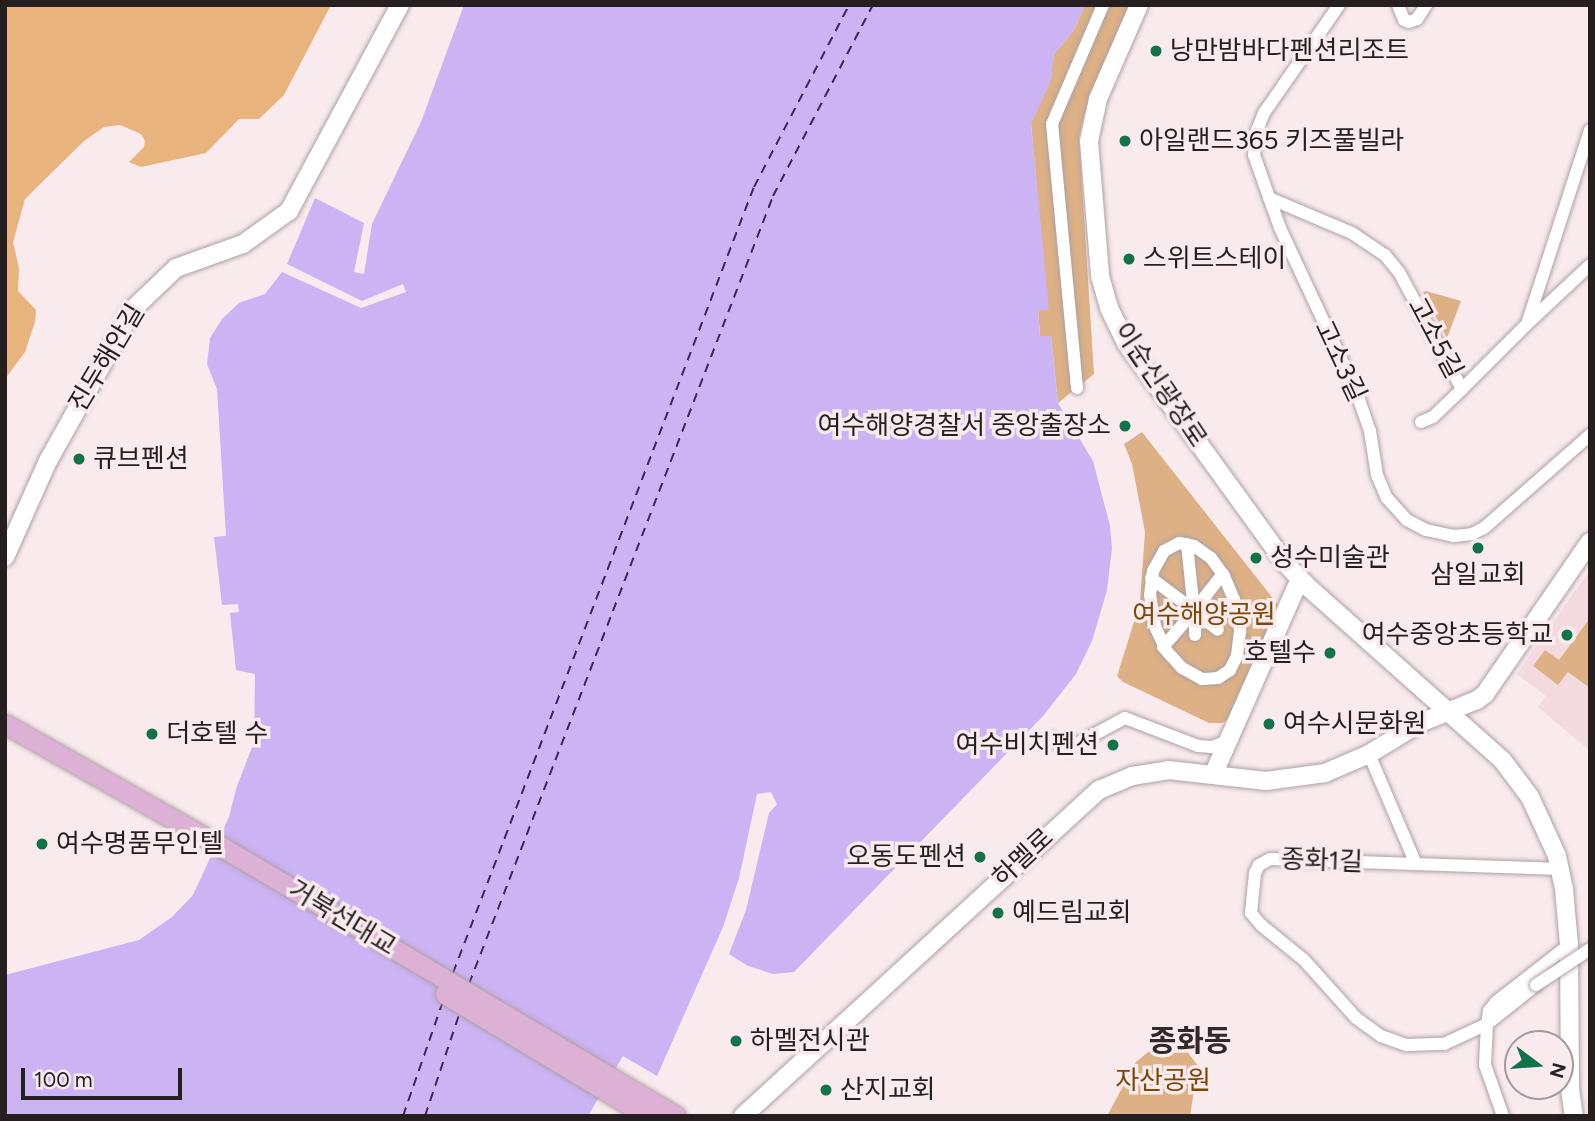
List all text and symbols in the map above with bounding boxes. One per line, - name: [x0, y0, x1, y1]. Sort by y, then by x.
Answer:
- place label: 낭만밤바다펜션리조트: [1170, 35, 1409, 67]
- marker: 낭만밤바다펜션리조트: [1148, 43, 1164, 59]
- place label: 아일랜드365 키즈풀빌라: [1139, 125, 1405, 157]
- marker: 아일랜드365 키즈풀빌라: [1117, 133, 1133, 149]
- place label: 스위트스테이: [1143, 243, 1287, 275]
- marker: 스위트스테이: [1121, 251, 1137, 267]
- street label: 고소5길: [1401, 292, 1469, 384]
- street label: 진두해안길: [63, 299, 151, 417]
- street label: 고소3길: [1308, 315, 1372, 407]
- street label: 이순신광장로: [1107, 317, 1213, 453]
- place label: 여수해양경찰서 중앙출장소: [818, 410, 1111, 442]
- marker: 여수해양경찰서 중앙출장소: [1117, 418, 1133, 434]
- place label: 큐브펜션: [93, 443, 189, 475]
- marker: 큐브펜션: [71, 451, 87, 467]
- marker: 삼일교회: [1470, 540, 1486, 556]
- place label: 성수미술관: [1270, 542, 1390, 574]
- marker: 성수미술관: [1248, 550, 1264, 566]
- place label: 삼일교회: [1430, 559, 1526, 591]
- park label: 여수해양공원: [1132, 599, 1276, 631]
- place label: 여수중앙초등학교: [1362, 619, 1553, 651]
- marker: 여수중앙초등학교: [1559, 627, 1575, 643]
- place label: 호텔수: [1244, 637, 1316, 669]
- marker: 호텔수: [1322, 645, 1338, 661]
- place label: 여수시문화원: [1283, 708, 1427, 740]
- marker: 여수시문화원: [1261, 716, 1277, 732]
- place label: 더호텔 수: [166, 718, 268, 750]
- marker: 더호텔 수: [144, 726, 160, 742]
- place label: 여수비치펜션: [955, 729, 1099, 761]
- marker: 여수비치펜션: [1105, 737, 1121, 753]
- street label: 하멜로: [986, 822, 1060, 894]
- place label: 여수명품무인텔: [56, 828, 223, 860]
- marker: 여수명품무인텔: [34, 836, 50, 852]
- place label: 오동도펜션: [846, 841, 966, 873]
- street label: 종화1길: [1280, 844, 1364, 878]
- marker: 오동도펜션: [972, 849, 988, 865]
- street label: 거북선대교: [283, 874, 401, 962]
- place label: 예드림교회: [1012, 897, 1132, 929]
- marker: 예드림교회: [990, 905, 1006, 921]
- district label: 종화동: [1149, 1023, 1231, 1059]
- place label: 하멜전시관: [750, 1025, 870, 1057]
- north arrow: [1504, 1030, 1574, 1100]
- marker: 하멜전시관: [728, 1033, 744, 1049]
- scale bar: [24, 1054, 186, 1098]
- text: N: [1545, 1060, 1571, 1081]
- park label: 자산공원: [1115, 1065, 1211, 1097]
- text: 100 m: [34, 1067, 93, 1092]
- place label: 산지교회: [840, 1074, 936, 1106]
- marker: 산지교회: [818, 1082, 834, 1098]

